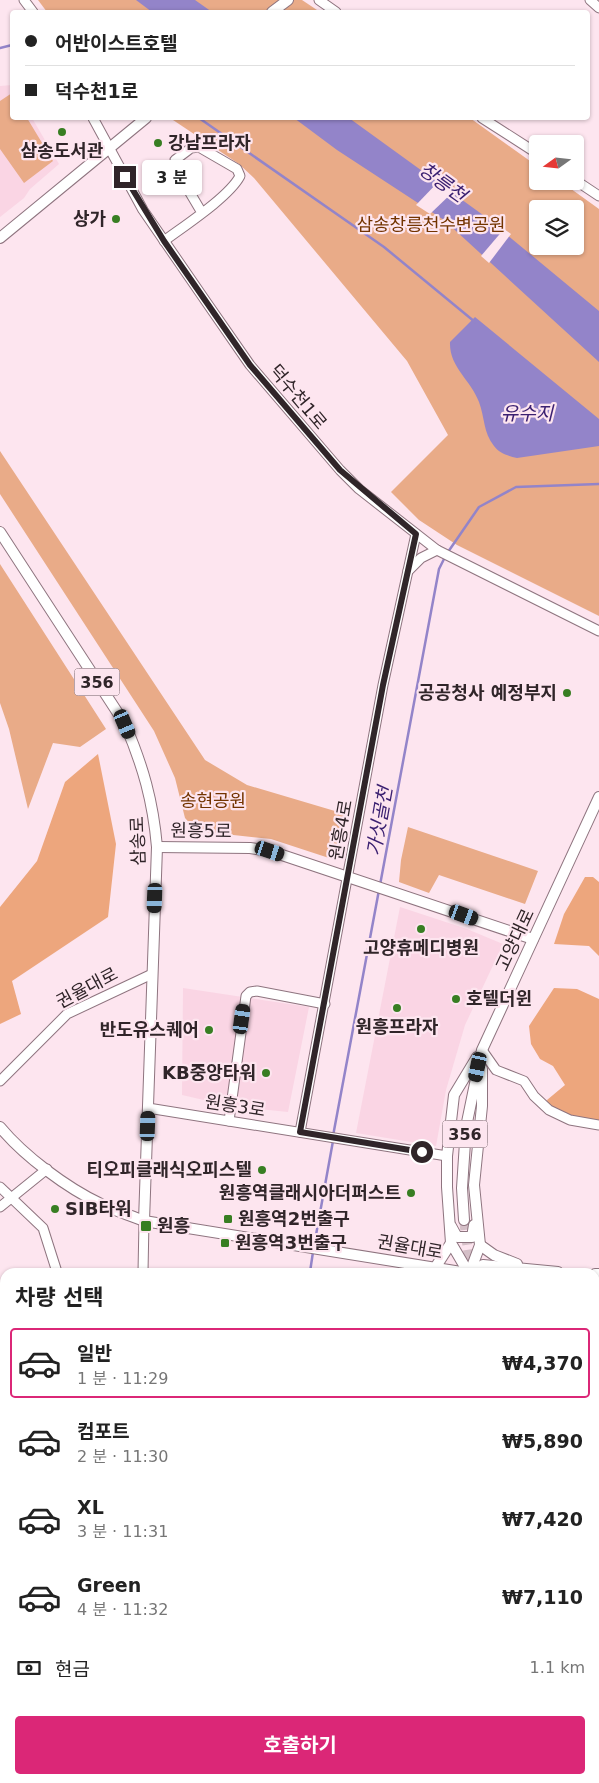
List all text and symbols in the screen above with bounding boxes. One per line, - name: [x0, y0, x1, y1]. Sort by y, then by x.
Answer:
- text: 어반이스트호텔: [55, 32, 177, 54]
- text: 덕수천1로: [55, 80, 138, 102]
- marker: 삼송도서관: [56, 126, 68, 138]
- place label: 강남프라자: [168, 132, 251, 153]
- north arrow: [529, 135, 584, 190]
- map controls: [529, 135, 584, 255]
- marker: 강남프라자: [152, 137, 164, 149]
- place label: 삼송도서관: [21, 140, 104, 161]
- water label: 창릉천: [415, 158, 472, 207]
- callout: 3 분: [142, 160, 202, 194]
- route end: [114, 166, 136, 188]
- text: 3 분: [156, 168, 188, 187]
- button: layers: [529, 200, 584, 255]
- place label: 상가: [73, 208, 106, 229]
- marker: 상가: [110, 213, 122, 225]
- park label: 삼송창릉천수변공원: [356, 214, 506, 235]
- street label: 덕수천1로: [265, 360, 331, 433]
- water label: 유수지: [501, 402, 555, 424]
- road number: 356: [74, 669, 120, 696]
- place label: 공공청사 예정부지: [418, 682, 557, 703]
- marker: 공공청사 예정부지: [561, 687, 573, 699]
- car: [112, 707, 137, 741]
- water label: 가싯골천: [362, 783, 396, 857]
- park label: 송현공원: [180, 790, 246, 811]
- street label: 원흥4로: [325, 798, 356, 862]
- street label: 삼송로: [126, 816, 149, 866]
- street label: 원흥5로: [170, 819, 232, 842]
- car: [253, 839, 286, 863]
- car: [146, 883, 163, 913]
- car: [447, 903, 480, 927]
- street label: 고양대로: [491, 905, 538, 974]
- marker: 고양휴메디병원: [415, 923, 427, 935]
- place label: 고양휴메디병원: [363, 937, 479, 958]
- street label: 권율대로: [53, 963, 121, 1012]
- place label: 호텔더윈: [466, 988, 532, 1009]
- marker: 호텔더윈: [450, 993, 462, 1005]
- marker: 원흥프라자: [391, 1002, 403, 1014]
- car: [232, 1003, 251, 1035]
- place label: 원흥프라자: [356, 1016, 439, 1037]
- place label: 반도유스퀘어: [100, 1019, 199, 1040]
- marker: 반도유스퀘어: [203, 1024, 215, 1036]
- car: [467, 1051, 488, 1083]
- place label: KB중앙타워: [162, 1062, 256, 1083]
- marker: KB중앙타워: [260, 1067, 272, 1079]
- street label: 원흥3로: [203, 1090, 267, 1121]
- car: [139, 1111, 156, 1141]
- road number: 356: [442, 1120, 488, 1148]
- route start: [411, 1141, 433, 1163]
- place label: 티오피클래식오피스텔: [86, 1159, 252, 1180]
- marker: 티오피클래식오피스텔: [256, 1164, 268, 1176]
- place label: 원흥역클래시아더퍼스트: [219, 1182, 401, 1203]
- marker: 원흥역클래시아더퍼스트: [405, 1187, 417, 1199]
- place label: SIB타워: [65, 1198, 132, 1219]
- marker: SIB타워: [49, 1203, 61, 1215]
- place label: 원흥역2번출구: [238, 1208, 350, 1229]
- marker: 원흥역2번출구: [222, 1213, 234, 1225]
- place label: 원흥: [157, 1215, 190, 1236]
- marker: 원흥: [139, 1219, 153, 1233]
- street label: 권율대로: [376, 1230, 445, 1263]
- place label: 원흥역3번출구: [235, 1232, 347, 1253]
- marker: 원흥역3번출구: [219, 1237, 231, 1249]
- text: 차량 선택: [15, 1285, 104, 1310]
- icon: car: [17, 1341, 62, 1386]
- text: 일반: [77, 1342, 112, 1364]
- text: ₩4,370: [502, 1352, 583, 1374]
- text: 1 분 · 11:29: [77, 1369, 168, 1388]
- icon: car: [17, 1419, 62, 1464]
- text: 컴포트: [77, 1420, 129, 1442]
- text: ₩5,890: [502, 1430, 583, 1452]
- text: 2 분 · 11:30: [77, 1447, 168, 1466]
- text: XL: [77, 1496, 104, 1518]
- icon: car: [17, 1497, 62, 1542]
- text: ₩7,420: [502, 1508, 583, 1530]
- text: 3 분 · 11:31: [77, 1522, 168, 1541]
- text: Green: [77, 1574, 141, 1596]
- icon: car: [17, 1575, 62, 1620]
- text: ₩7,110: [502, 1586, 583, 1608]
- text: 4 분 · 11:32: [77, 1600, 168, 1619]
- icon: cash: [15, 1654, 43, 1682]
- text: 현금: [55, 1658, 90, 1680]
- text: 1.1 km: [530, 1658, 585, 1677]
- button: 호출하기: [15, 1716, 585, 1774]

